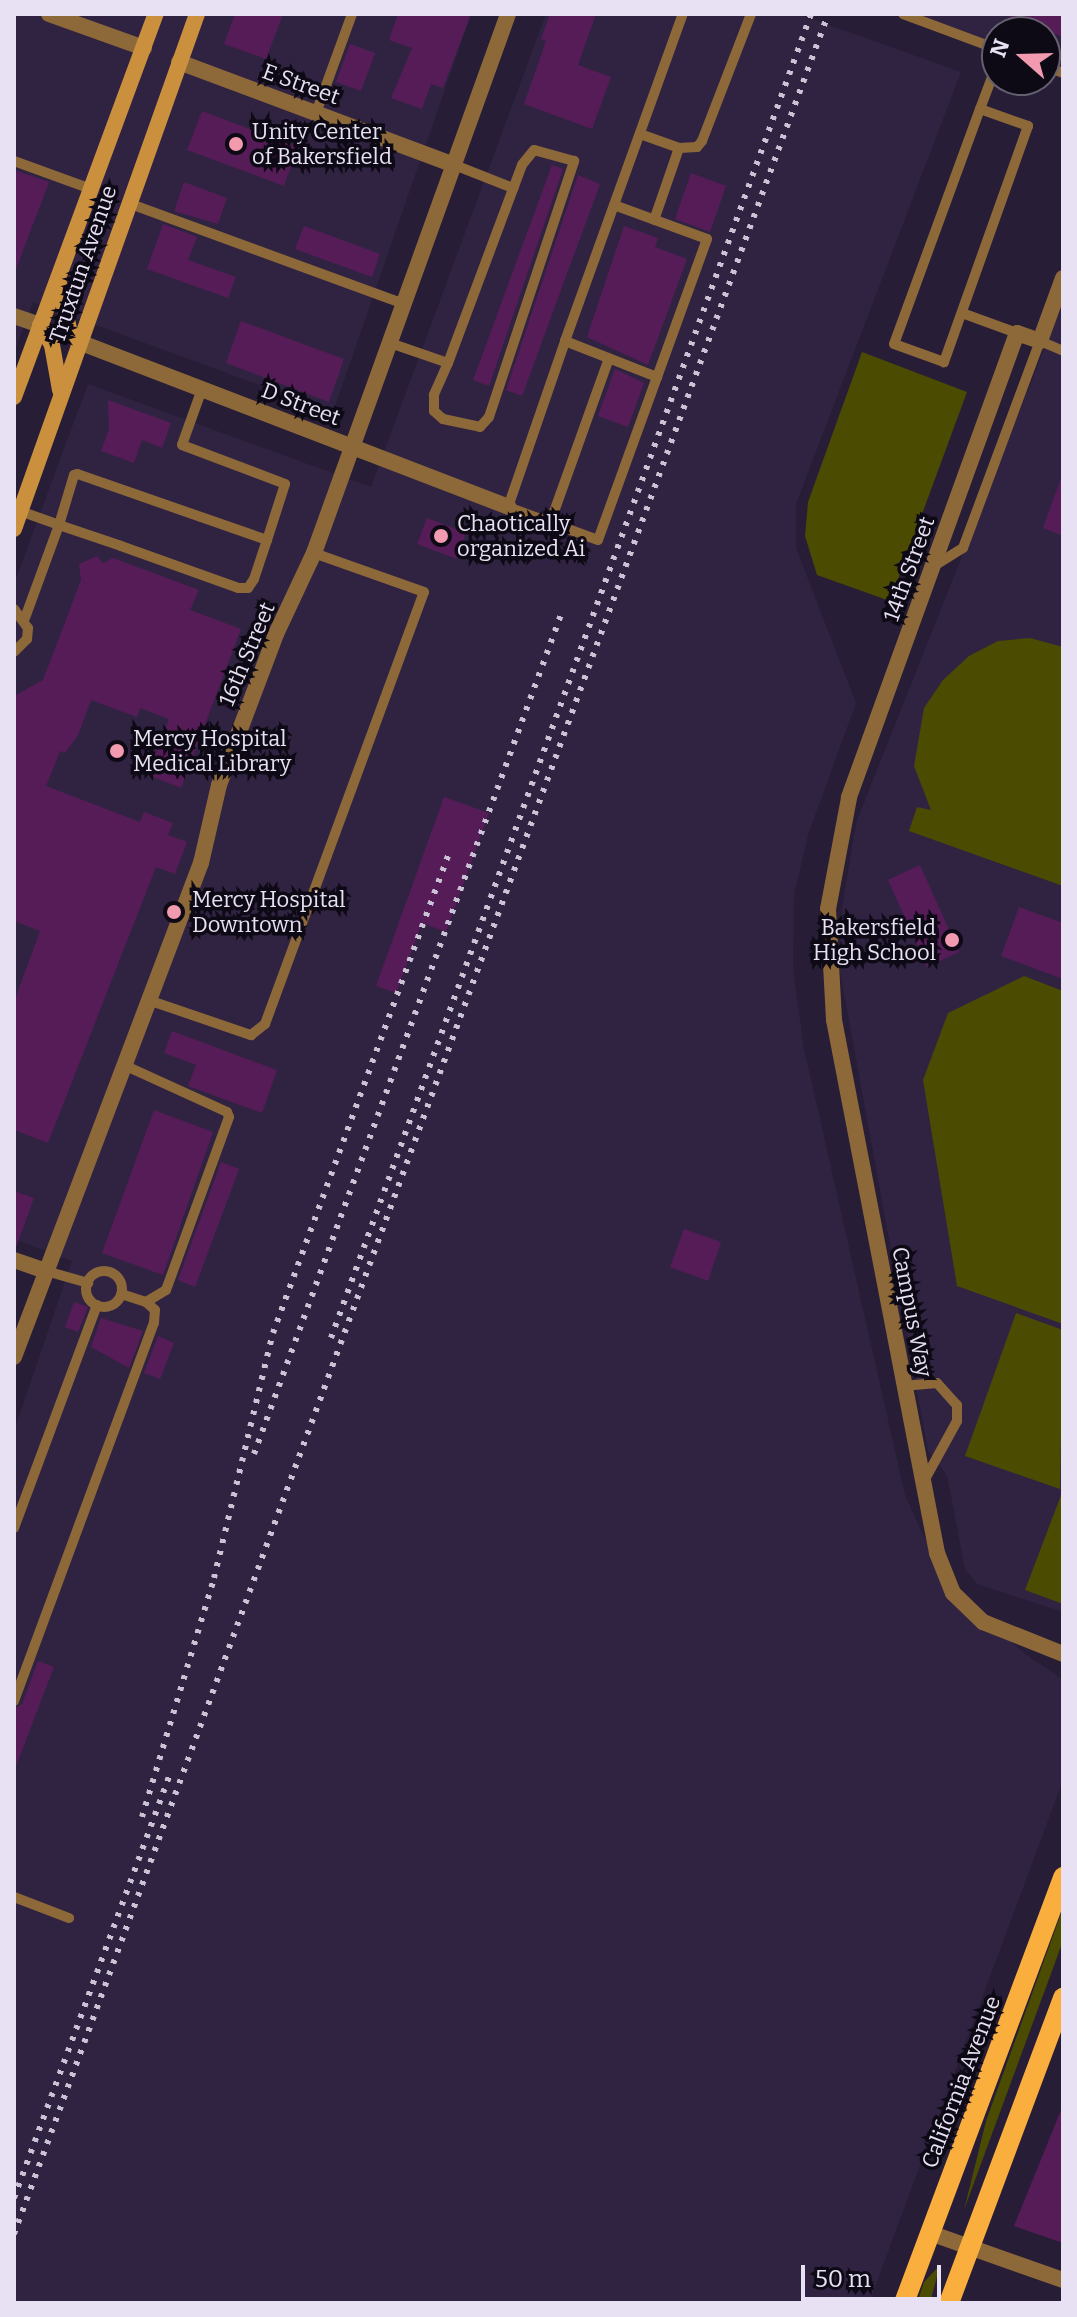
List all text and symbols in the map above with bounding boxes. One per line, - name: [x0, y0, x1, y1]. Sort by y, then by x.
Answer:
- north arrow: [981, 16, 1061, 96]
- text: N: [984, 36, 1015, 61]
- street label: E Street: [259, 58, 343, 110]
- place label: Unity Center of Bakersfield: [252, 118, 392, 170]
- marker: Unity Center of Bakersfield: [227, 135, 245, 153]
- street label: Truxtun Avenue: [44, 182, 122, 346]
- street label: D Street: [258, 377, 344, 431]
- place label: Chaotically organized Ai: [457, 510, 585, 562]
- street label: 14th Street: [878, 513, 940, 625]
- marker: Chaotically organized Ai: [432, 527, 450, 545]
- street label: 16th Street: [213, 598, 281, 710]
- place label: Mercy Hospital Medical Library: [133, 725, 291, 776]
- marker: Mercy Hospital Medical Library: [108, 742, 126, 760]
- place label: Mercy Hospital Downtown: [192, 886, 346, 938]
- marker: Mercy Hospital Downtown: [163, 901, 185, 923]
- place label: Bakersfield High School: [813, 914, 936, 966]
- marker: Bakersfield High School: [943, 931, 961, 949]
- street label: Campus Way: [886, 1245, 938, 1379]
- street label: California Avenue: [916, 1992, 1006, 2172]
- scale bar: [805, 2249, 945, 2299]
- text: 50 m: [815, 2265, 871, 2293]

